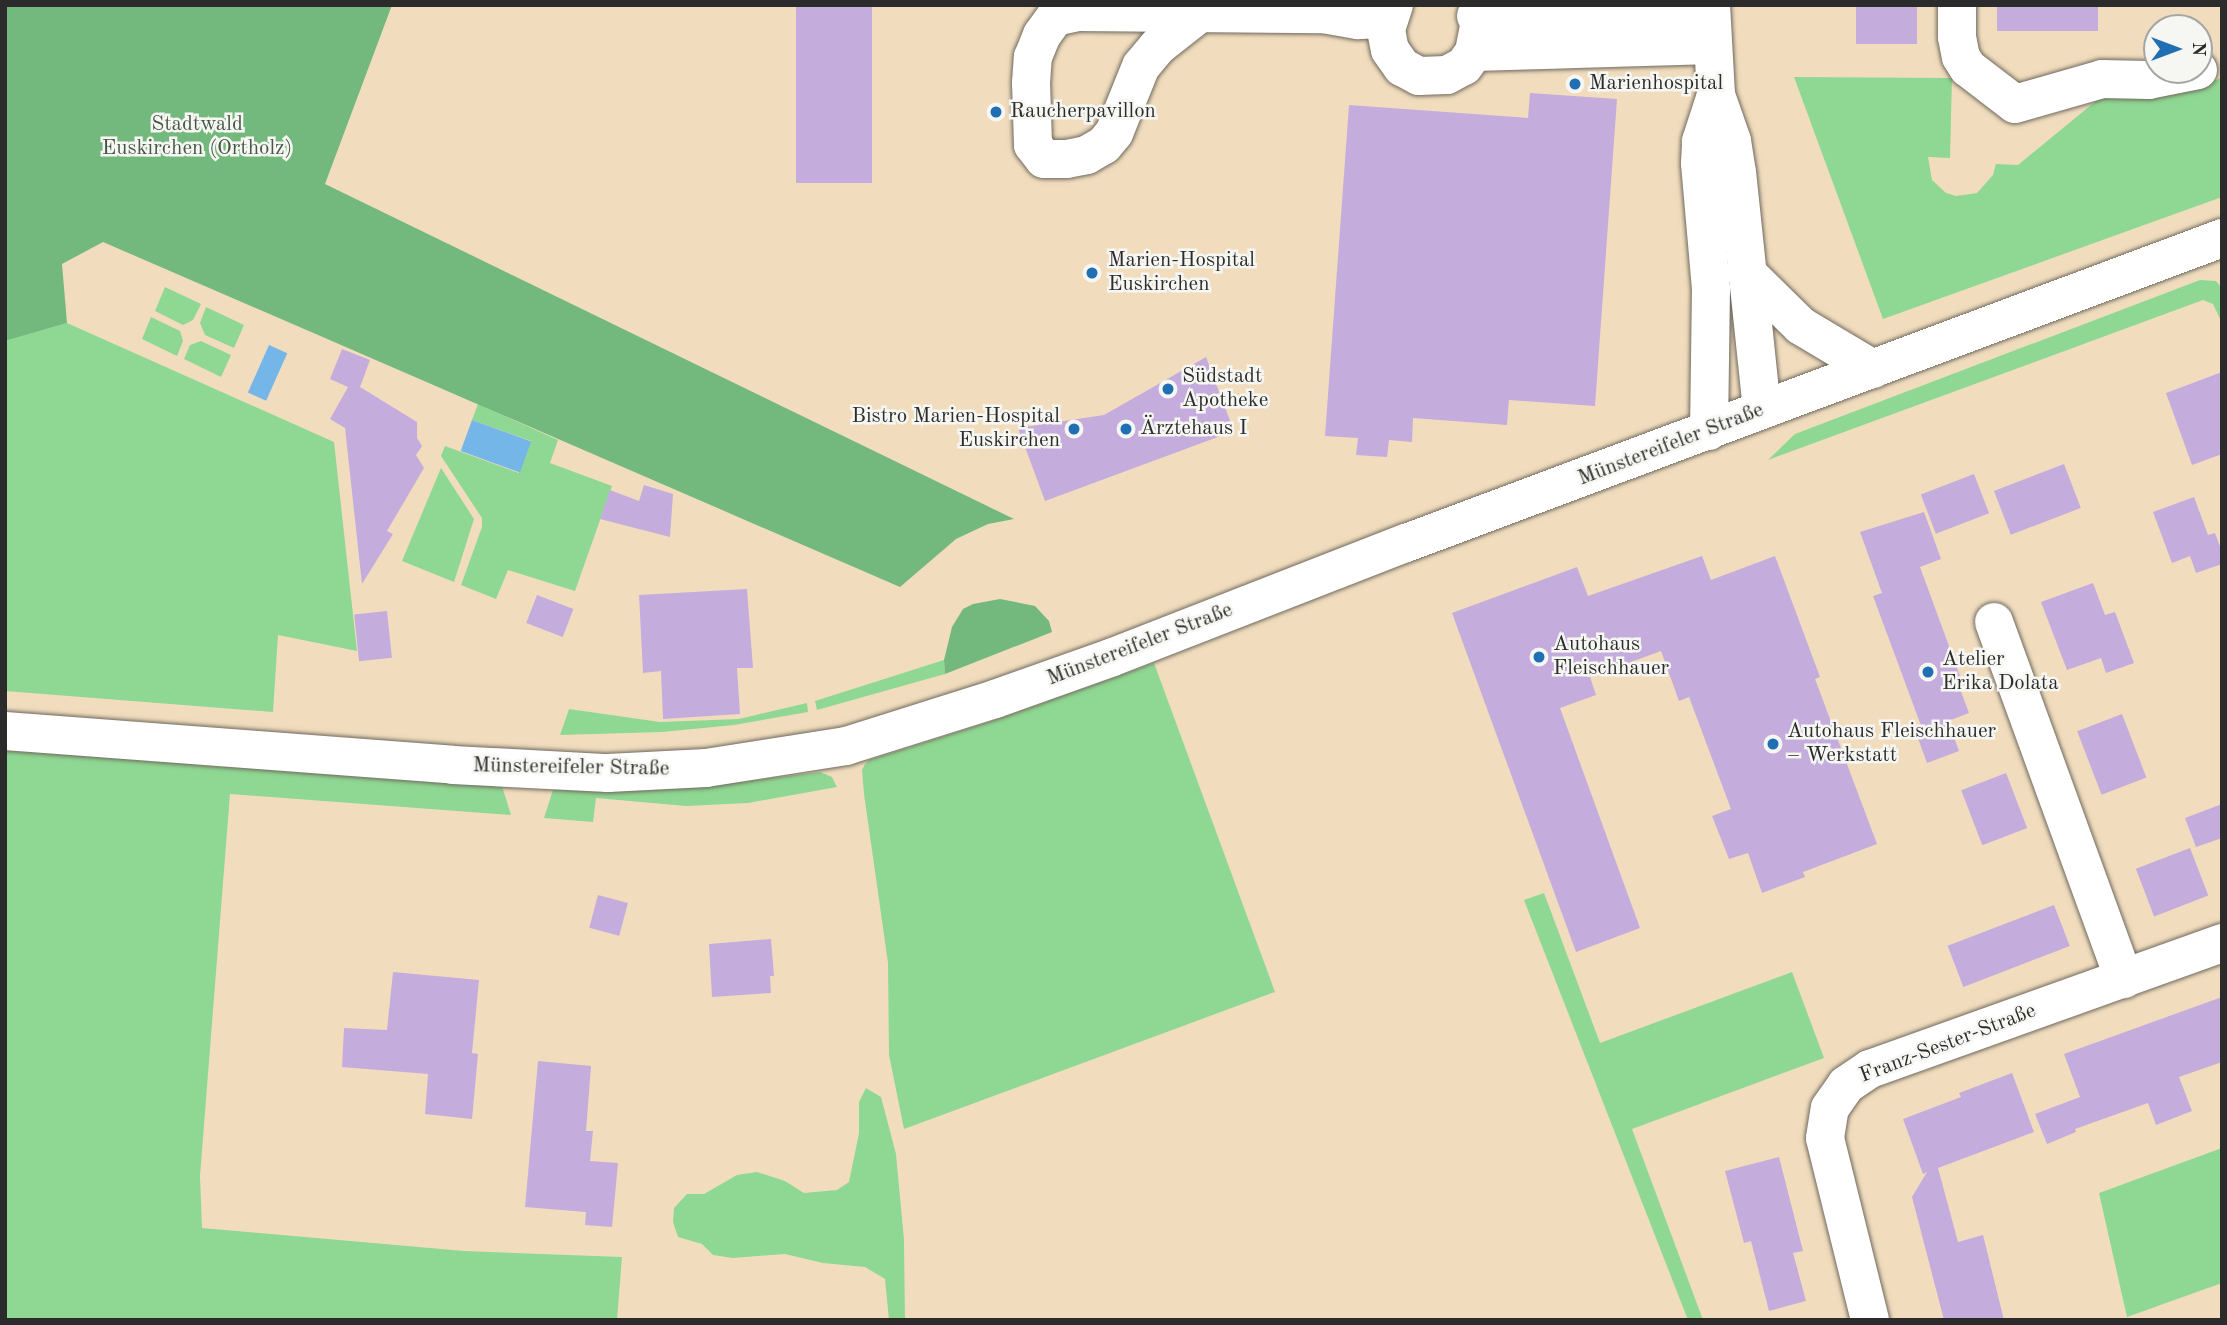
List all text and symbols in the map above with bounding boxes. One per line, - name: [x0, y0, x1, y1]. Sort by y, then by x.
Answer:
- north arrow: [2143, 14, 2213, 84]
- text: N: [2188, 42, 2207, 56]
- place label: Marienhospital: [1589, 71, 1723, 97]
- marker: Marienhospital: [1567, 76, 1583, 92]
- place label: Raucherpavillon: [1010, 99, 1156, 125]
- marker: Raucherpavillon: [988, 104, 1004, 120]
- park label: Stadtwald Euskirchen (Ortholz): [102, 112, 292, 162]
- place label: Marien-Hospital Euskirchen: [1108, 248, 1255, 298]
- marker: Marien-Hospital Euskirchen: [1082, 263, 1102, 283]
- place label: Südstadt Apotheke: [1182, 364, 1268, 414]
- marker: Südstadt Apotheke: [1160, 381, 1176, 397]
- street label: Münstereifeler Straße: [1575, 398, 1767, 492]
- place label: Bistro Marien-Hospital Euskirchen: [851, 404, 1060, 454]
- place label: Ärztehaus I: [1140, 416, 1247, 442]
- marker: Bistro Marien-Hospital Euskirchen: [1066, 421, 1082, 437]
- marker: Ärztehaus I: [1118, 421, 1134, 437]
- street label: Münstereifeler Straße: [1044, 598, 1236, 692]
- place label: Autohaus Fleischhauer: [1553, 632, 1669, 682]
- place label: Atelier Erika Dolata: [1942, 647, 2059, 697]
- marker: Autohaus Fleischhauer: [1531, 649, 1547, 665]
- marker: Atelier Erika Dolata: [1920, 664, 1936, 680]
- place label: Autohaus Fleischhauer – Werkstatt: [1787, 719, 1996, 769]
- marker: Autohaus Fleischhauer – Werkstatt: [1765, 736, 1781, 752]
- street label: Münstereifeler Straße: [472, 754, 670, 782]
- street label: Franz-Sester-Straße: [1856, 999, 2040, 1089]

